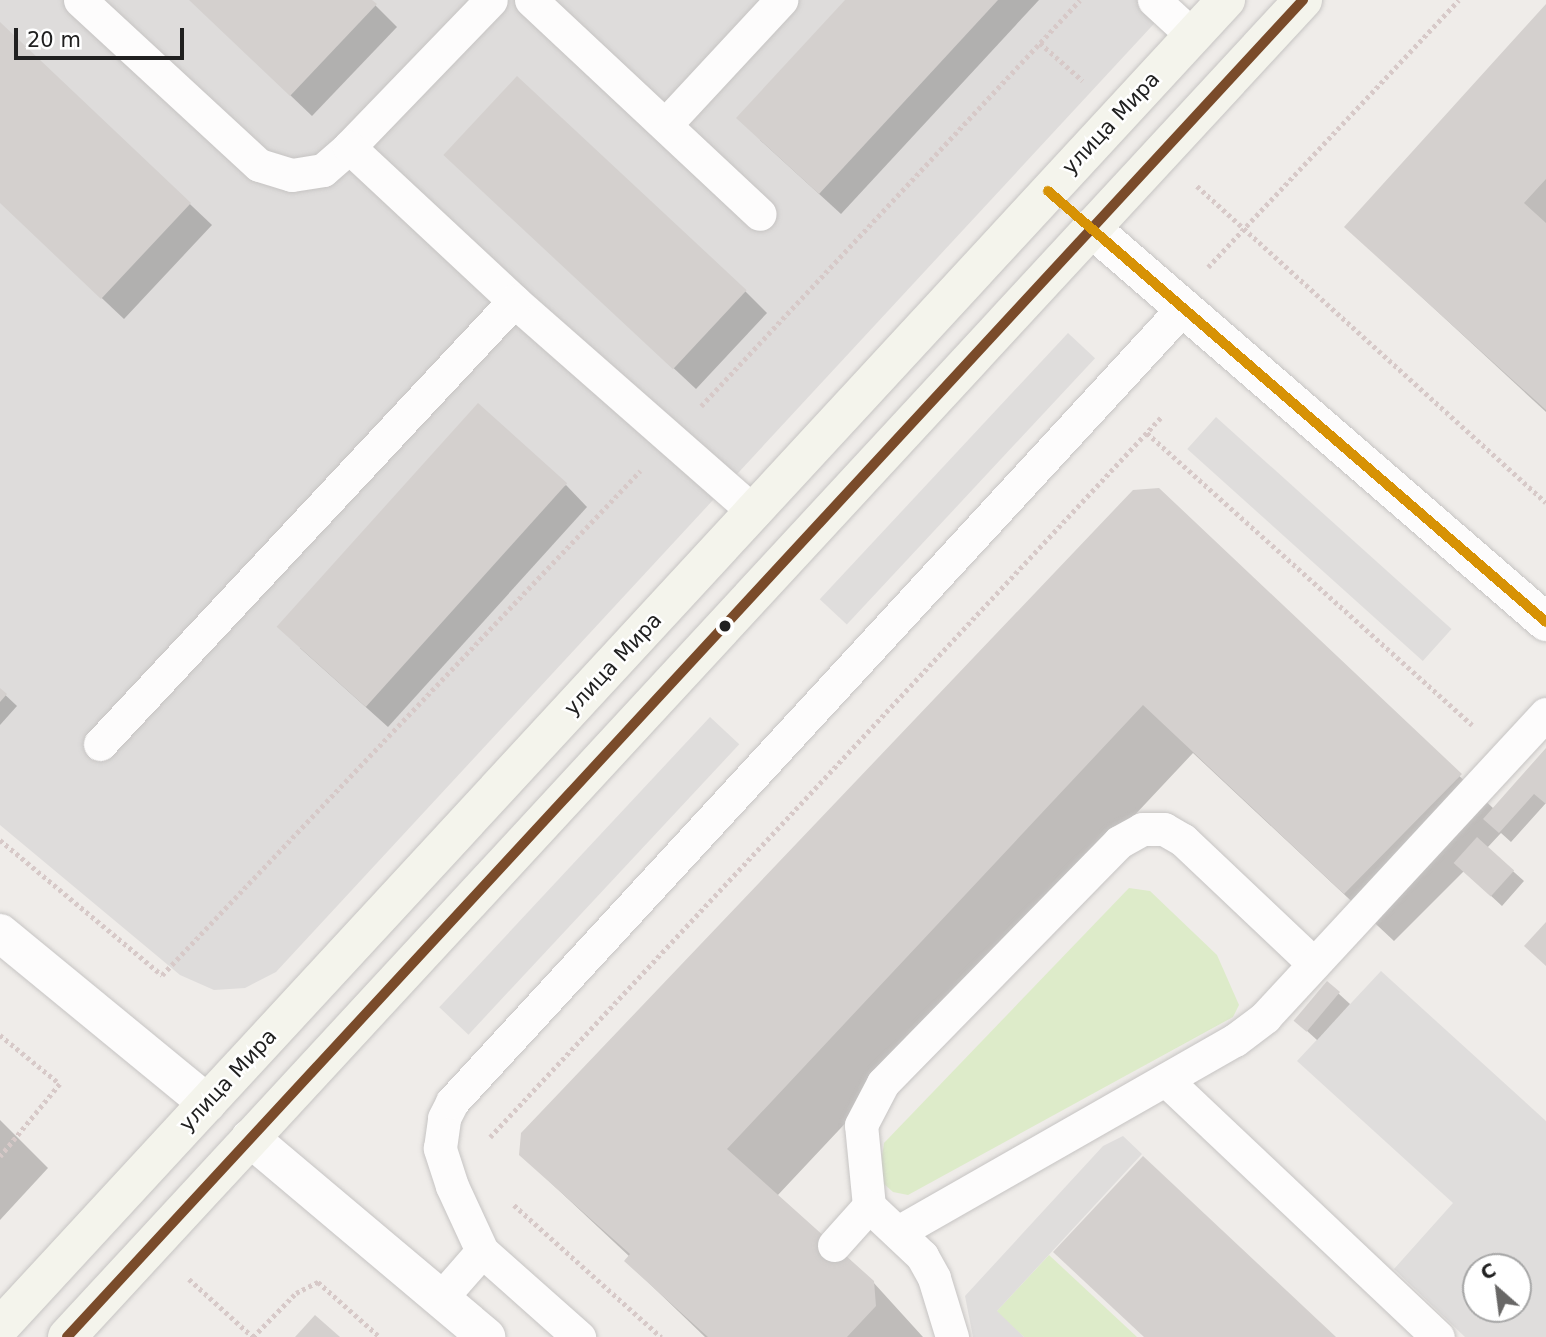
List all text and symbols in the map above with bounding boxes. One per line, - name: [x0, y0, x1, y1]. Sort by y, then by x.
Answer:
- scale bar: [18, 14, 187, 58]
- text: 20 m: [27, 28, 81, 52]
- street label: улица Мира: [1057, 66, 1165, 180]
- street label: улица Мира: [559, 607, 667, 721]
- unlabelled marker: [718, 619, 732, 633]
- street label: улица Мира: [174, 1023, 282, 1137]
- north arrow: [1462, 1253, 1532, 1323]
- text: С: [1477, 1258, 1499, 1284]

